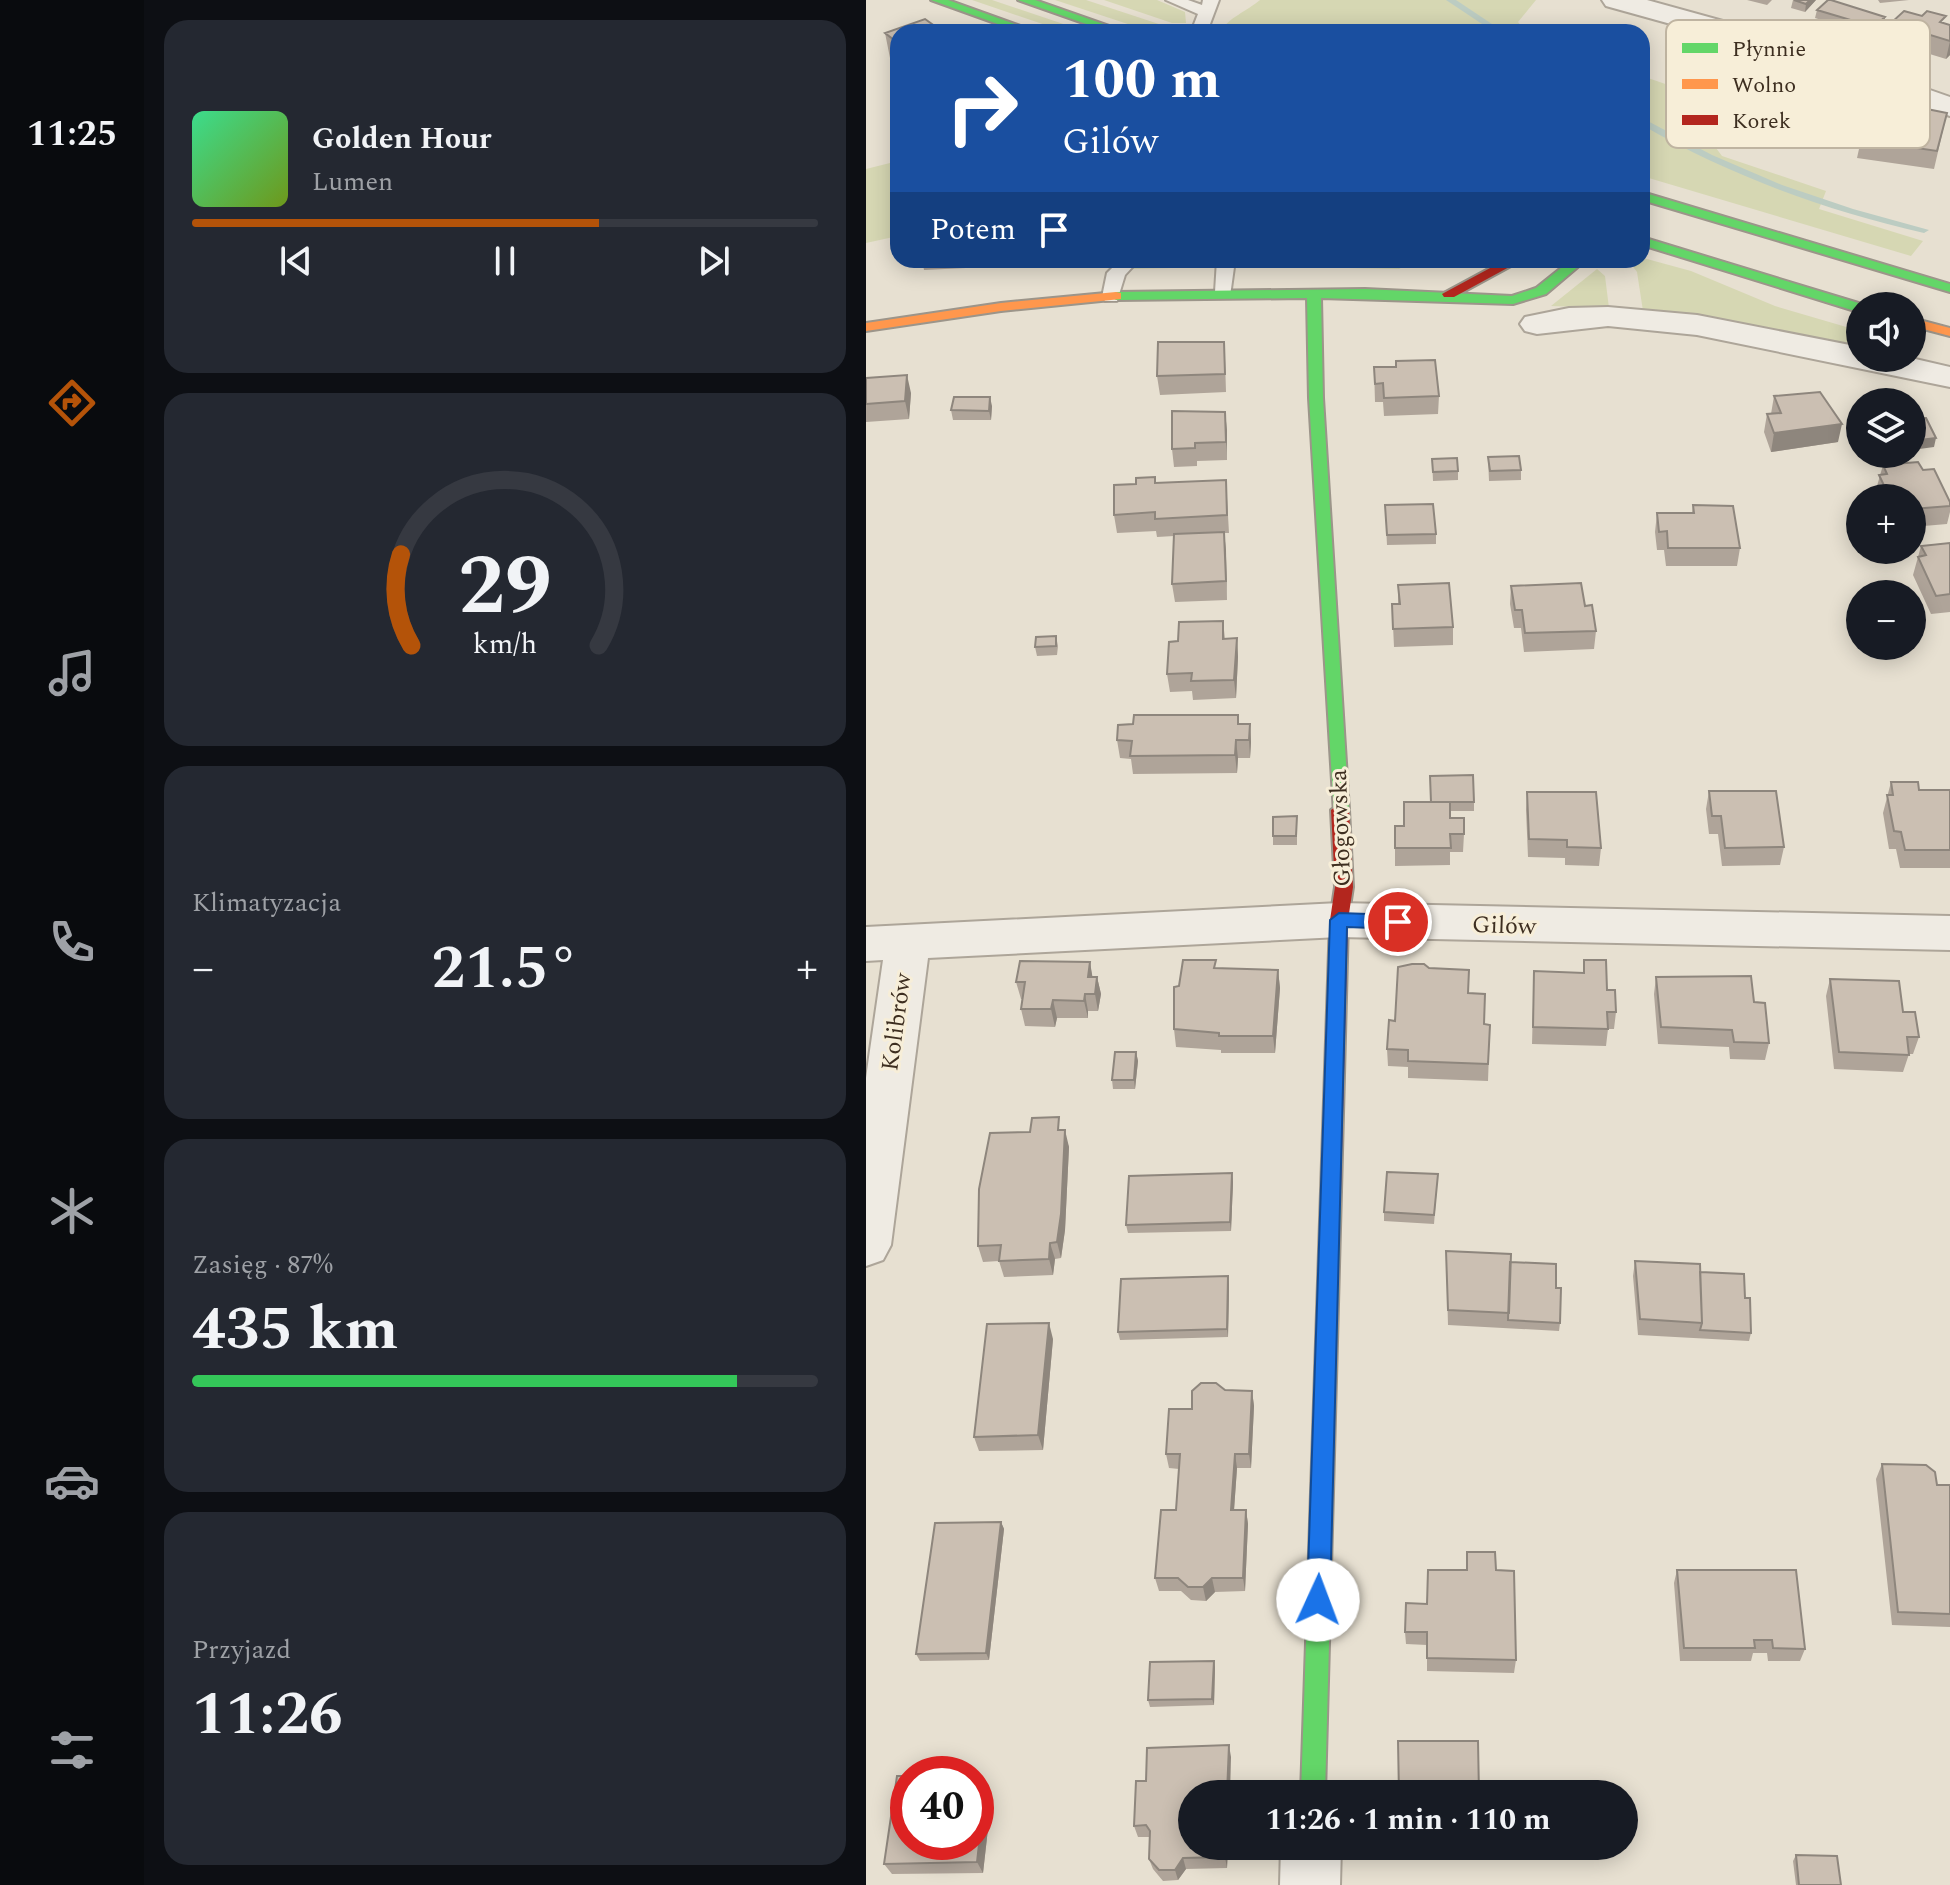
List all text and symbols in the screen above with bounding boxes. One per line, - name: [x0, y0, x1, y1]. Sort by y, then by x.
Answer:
- legend: [1666, 20, 1930, 148]
- text: Płynnie: [1732, 33, 1806, 66]
- text: 100 m: [1062, 38, 1221, 123]
- icon: right: [930, 56, 1034, 160]
- text: Wolno: [1732, 69, 1796, 102]
- text: Korek: [1732, 105, 1791, 138]
- text: 11:25: [27, 107, 117, 162]
- text: Gilów: [1062, 115, 1158, 170]
- text: Golden Hour: [312, 116, 492, 162]
- text: Lumen: [312, 162, 393, 202]
- text: Potem: [930, 207, 1016, 253]
- icon: arrive: [1032, 208, 1076, 252]
- icon: previous: [274, 239, 318, 283]
- icon: pause: [483, 239, 527, 283]
- icon: next: [692, 239, 736, 283]
- map controls: [1846, 292, 1926, 660]
- button: sound: [1846, 292, 1926, 372]
- icon: directions: [44, 375, 100, 431]
- button: layers: [1846, 388, 1926, 468]
- button: +: [1846, 484, 1926, 564]
- text: 29: [458, 523, 552, 650]
- button: −: [1846, 580, 1926, 660]
- text: km/h: [473, 623, 537, 666]
- icon: music: [44, 645, 100, 701]
- street label: Głogowska: [1321, 768, 1361, 887]
- text: Klimatyzacja: [192, 883, 341, 923]
- pin: [1364, 888, 1432, 956]
- icon: arrive: [1376, 900, 1420, 944]
- street label: Gilów: [1471, 907, 1538, 945]
- icon: phone: [44, 914, 100, 970]
- text: 21.5°: [431, 923, 579, 1015]
- text: −: [192, 935, 214, 1002]
- text: +: [796, 935, 818, 1002]
- street label: Kolibrów: [872, 970, 922, 1073]
- icon: climate: [44, 1183, 100, 1239]
- text: Zasięg · 87%: [192, 1245, 333, 1285]
- text: 435 km: [192, 1284, 398, 1376]
- icon: car: [44, 1453, 100, 1509]
- position arrow: [1276, 1558, 1360, 1642]
- text: Przyjazd: [192, 1630, 291, 1670]
- text: 11:26: [192, 1669, 343, 1761]
- icon: filters: [44, 1722, 100, 1778]
- speed limit sign: 40: [890, 1756, 994, 1860]
- text: 11:26 · 1 min · 110 m: [1265, 1797, 1551, 1843]

